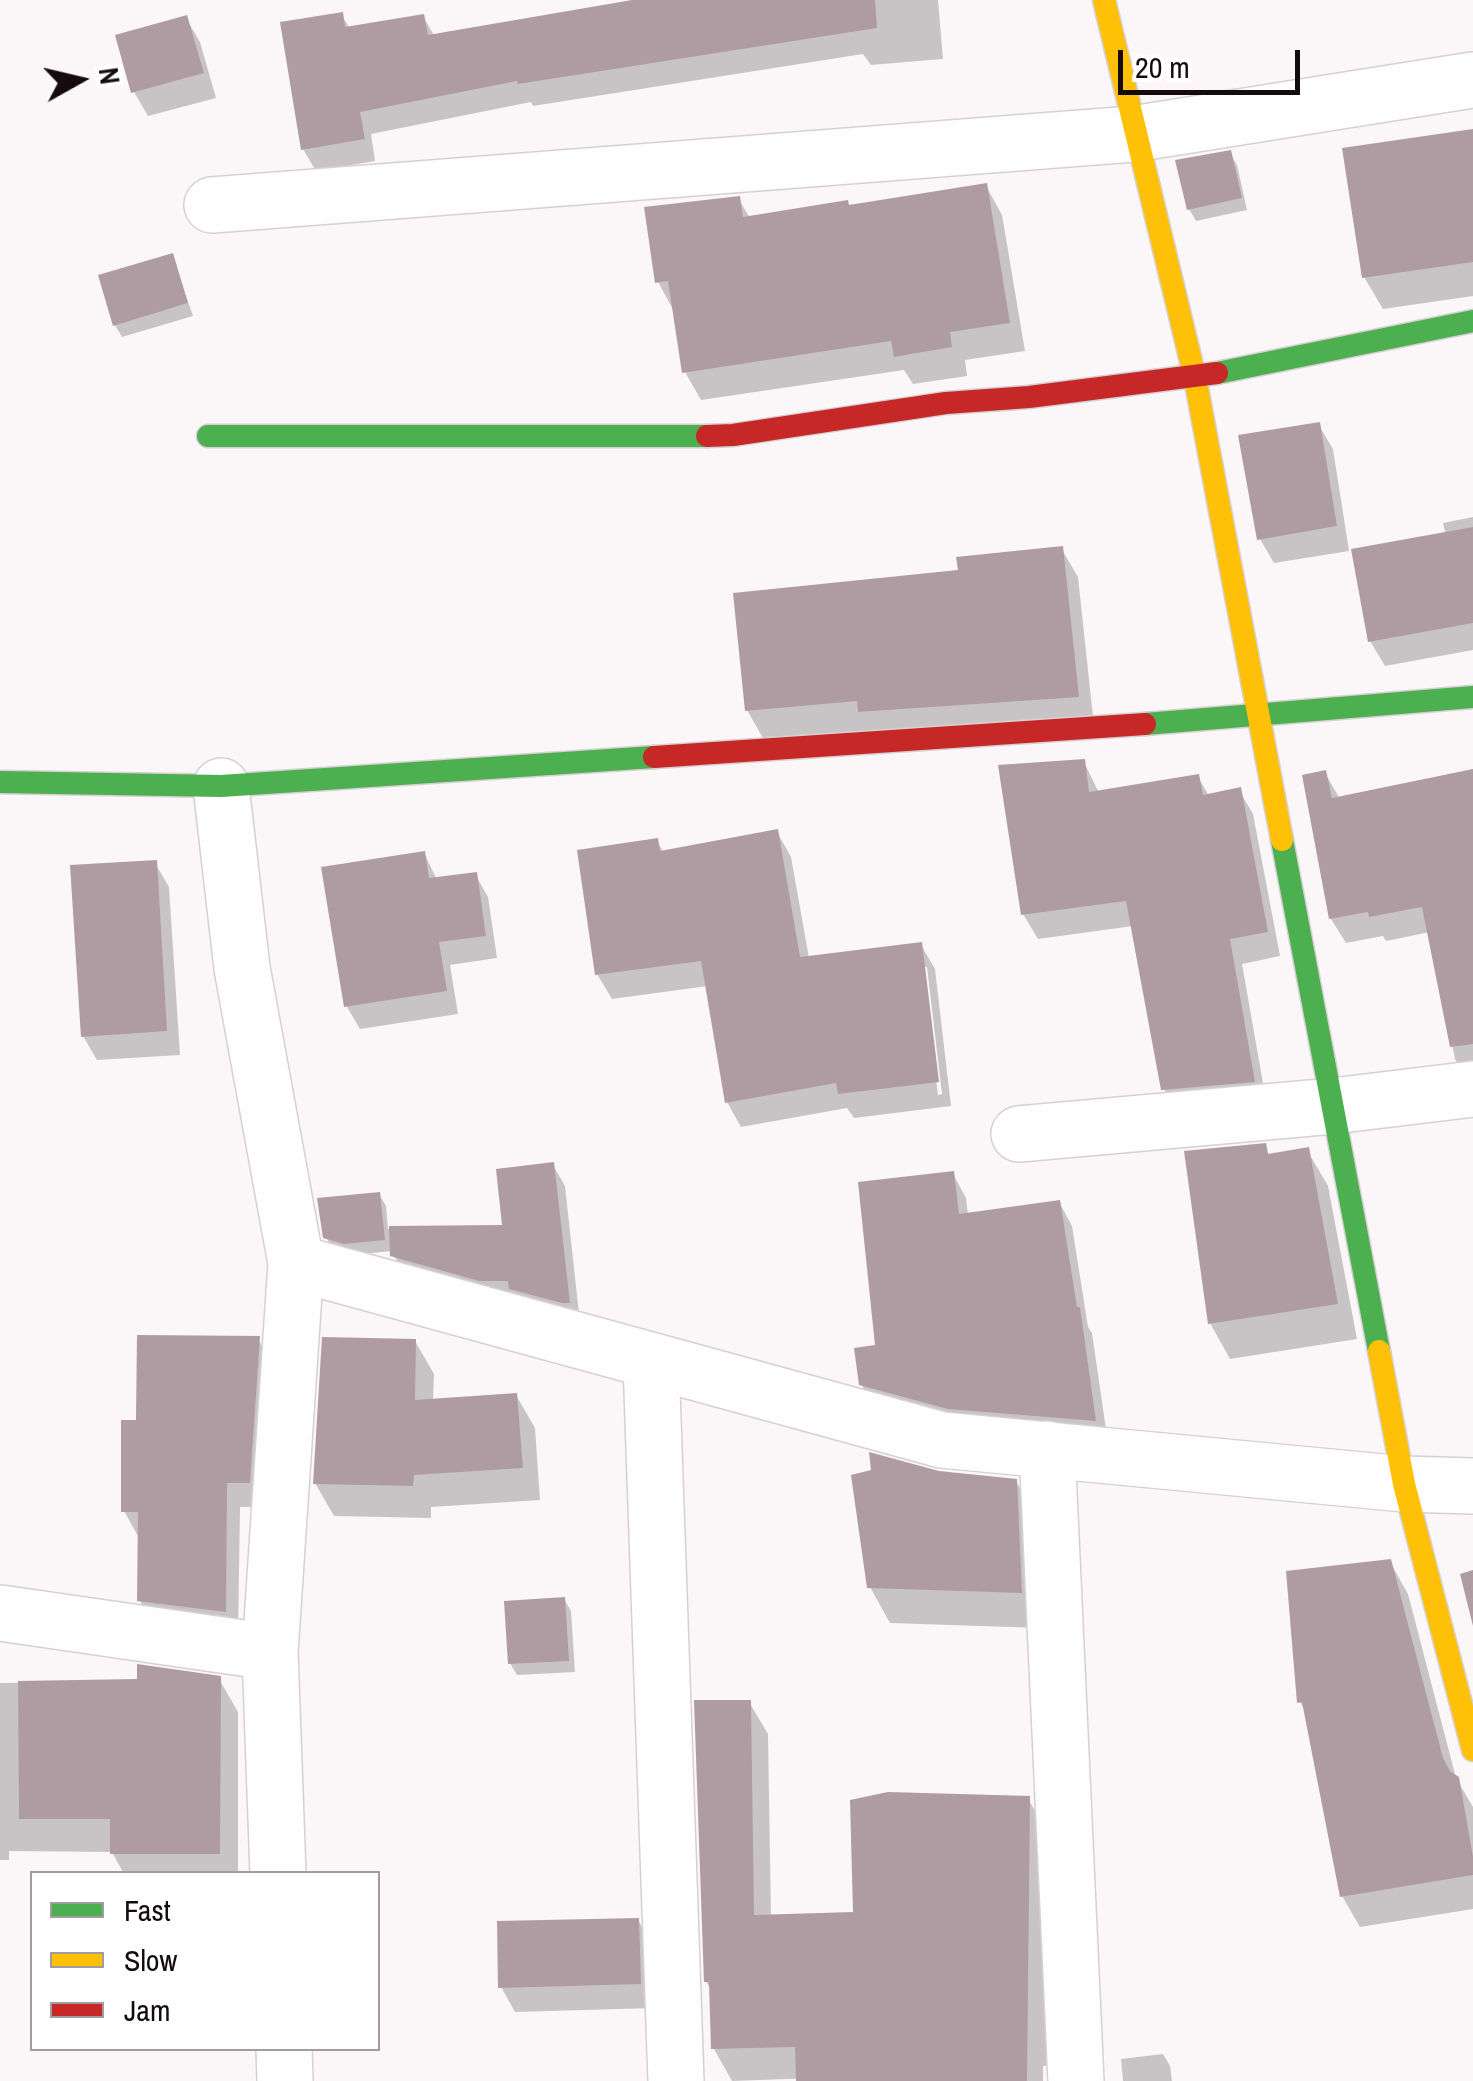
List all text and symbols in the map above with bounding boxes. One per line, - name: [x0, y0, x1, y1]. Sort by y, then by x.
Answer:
- north arrow: [30, 30, 130, 130]
- scale bar: [1123, 30, 1306, 92]
- text: 20 m: [1135, 47, 1190, 87]
- text: N: [90, 65, 130, 87]
- legend: [30, 1871, 380, 2051]
- text: Fast: [124, 1890, 171, 1930]
- text: Slow: [124, 1940, 177, 1980]
- text: Jam: [124, 1990, 170, 2030]

